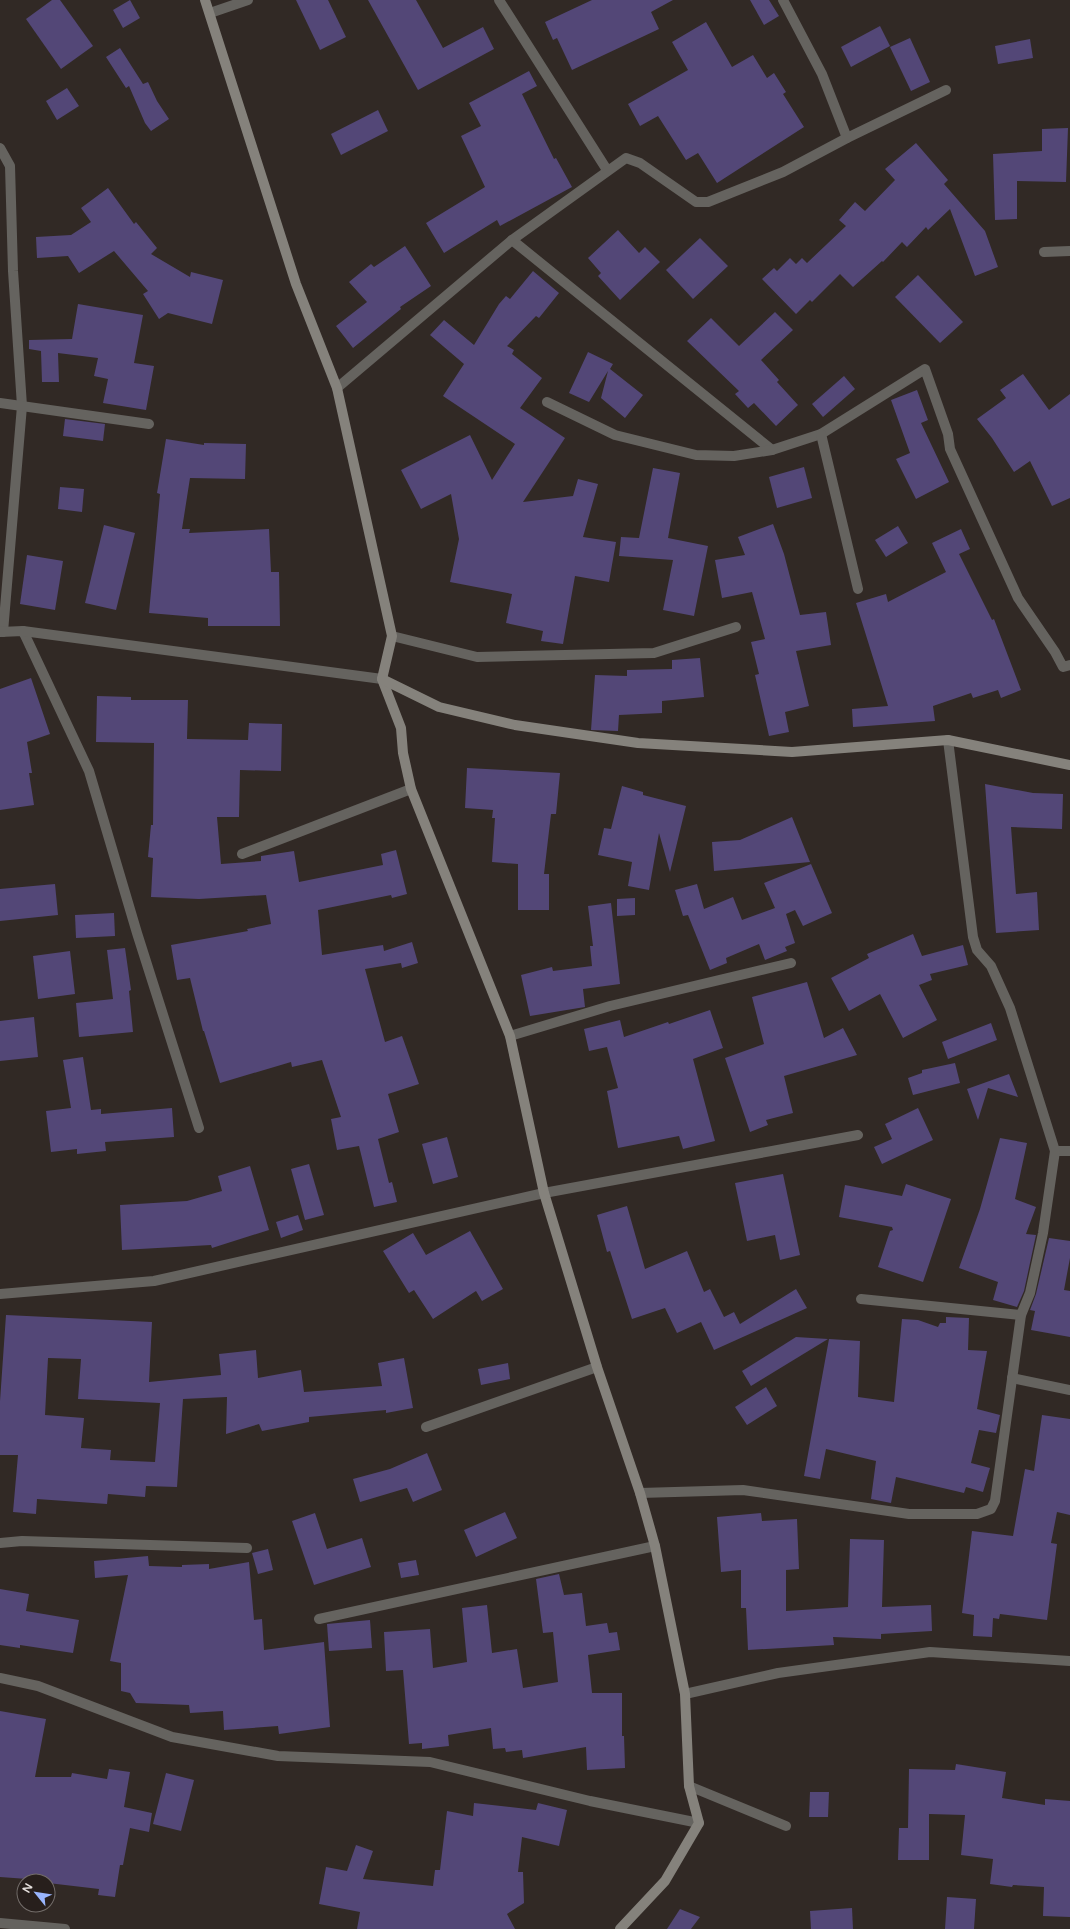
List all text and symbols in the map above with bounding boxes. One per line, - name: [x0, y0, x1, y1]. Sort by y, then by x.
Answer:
- north arrow: [16, 1873, 56, 1913]
- text: N: [20, 1881, 36, 1895]

